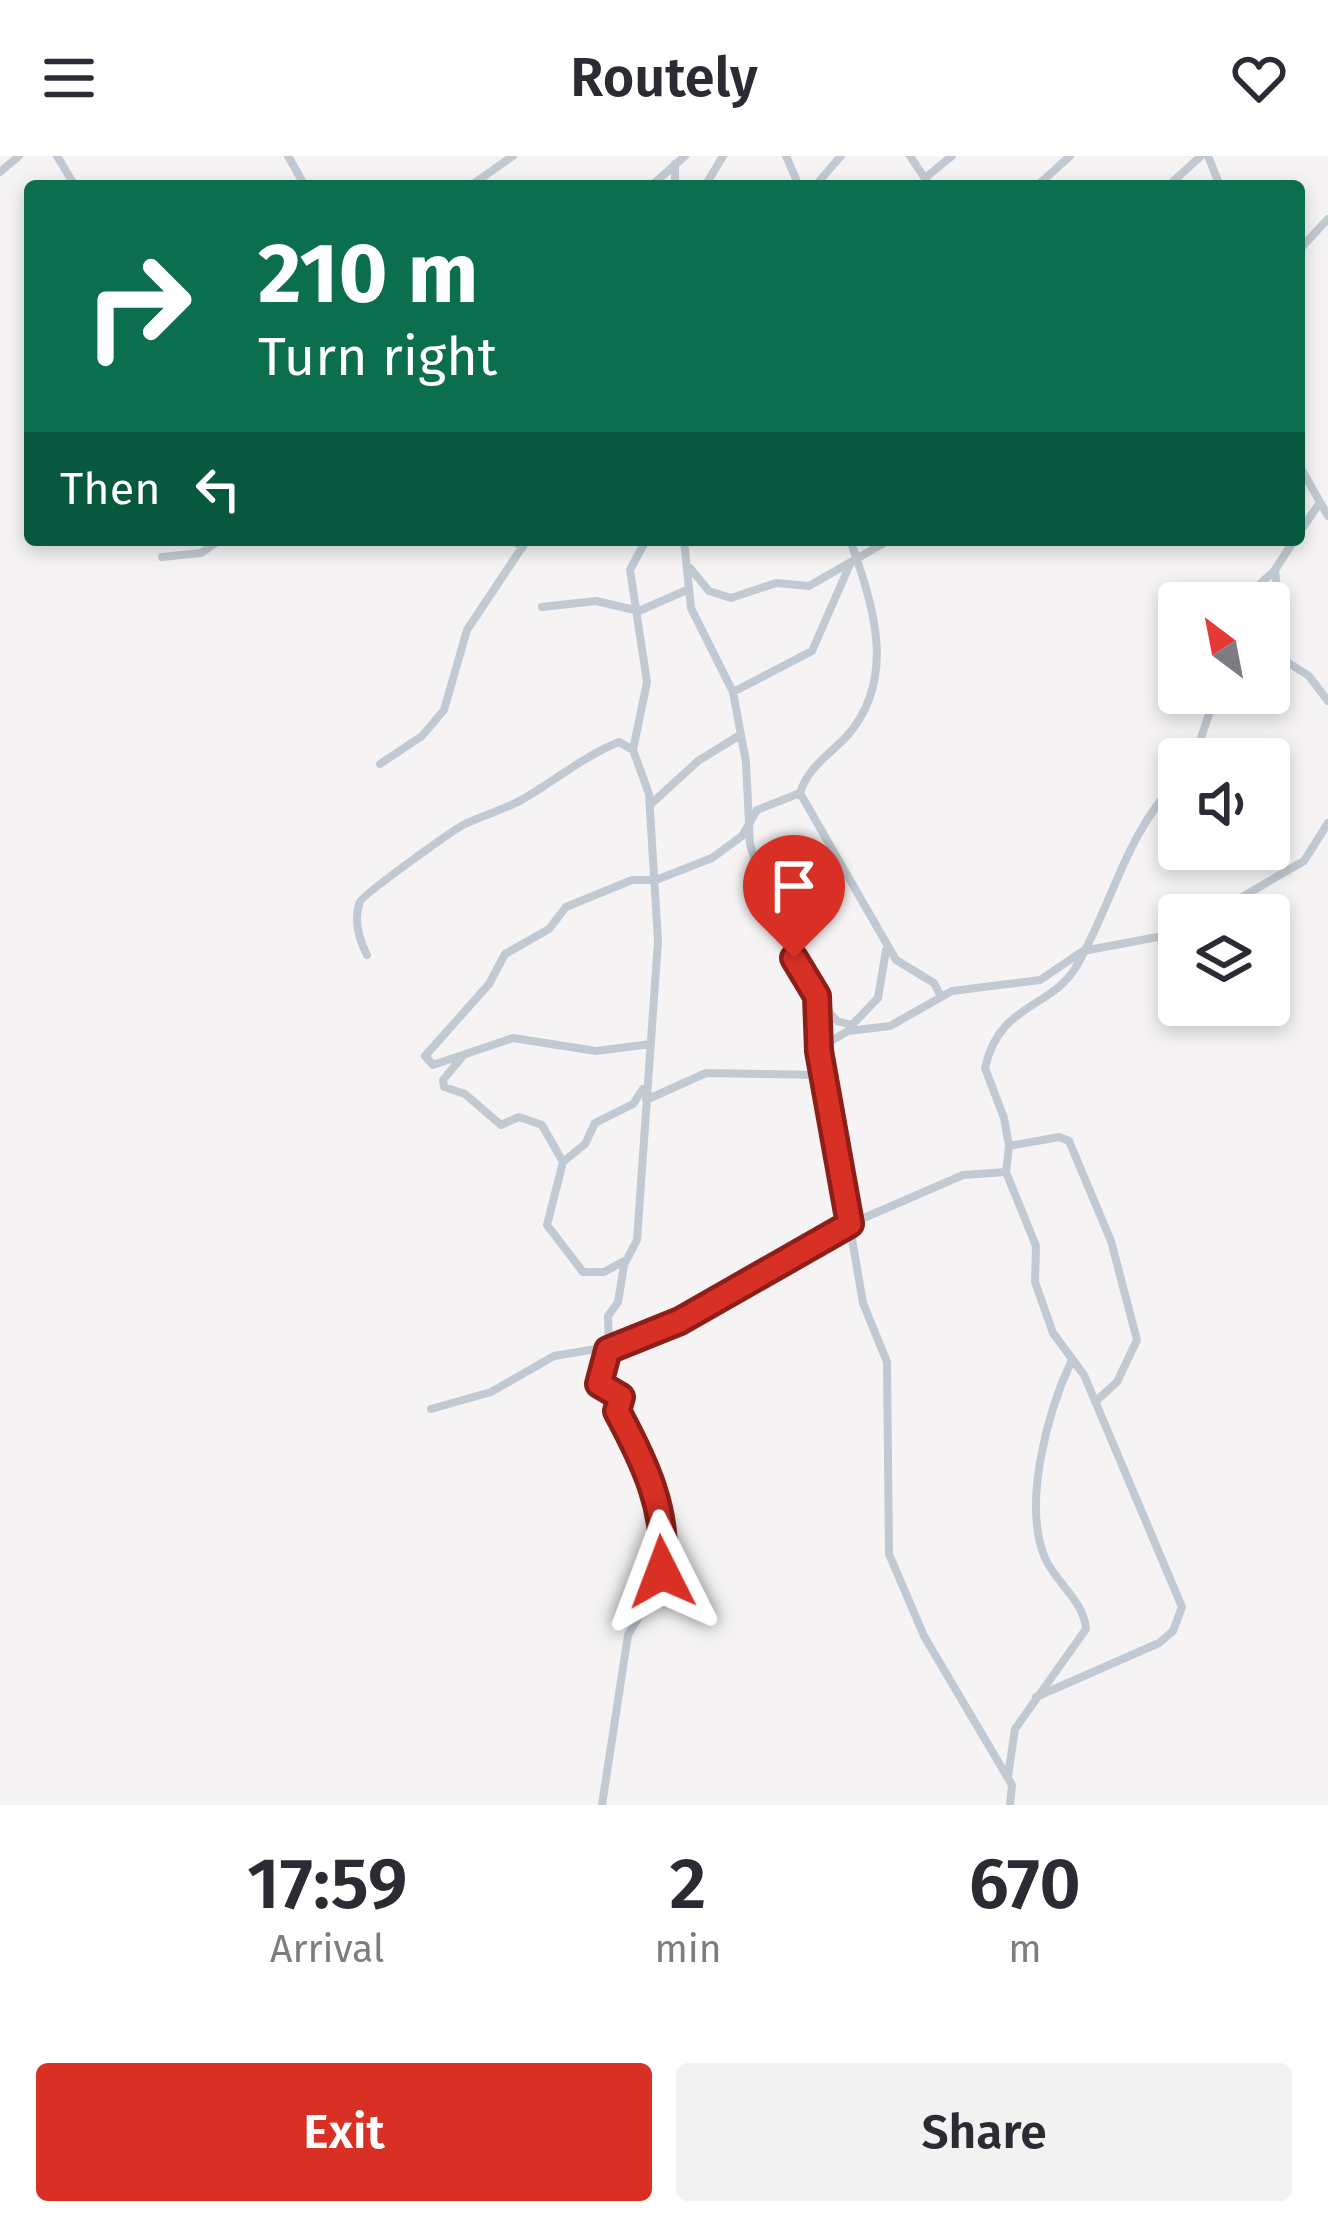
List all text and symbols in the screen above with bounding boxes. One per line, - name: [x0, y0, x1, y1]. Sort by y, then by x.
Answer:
- icon: menu: [36, 45, 102, 111]
- icon: heart: [1226, 45, 1292, 111]
- text: Routely: [570, 46, 758, 110]
- text: 210 m: [258, 223, 479, 324]
- icon: right: [60, 228, 216, 384]
- text: Turn right: [258, 325, 497, 389]
- icon: left: [185, 456, 251, 522]
- text: Then: [60, 462, 161, 516]
- north arrow: [1158, 582, 1290, 714]
- map controls: [1158, 582, 1290, 1026]
- button: sound: [1158, 738, 1290, 870]
- pin: [743, 835, 845, 958]
- icon: arrive: [761, 853, 827, 919]
- button: layers: [1158, 894, 1290, 1026]
- position arrow: [599, 1509, 725, 1635]
- text: 17:59: [247, 1841, 407, 1927]
- text: 2: [670, 1841, 706, 1927]
- text: 670: [969, 1841, 1081, 1927]
- text: Arrival: [270, 1926, 384, 1972]
- text: min: [654, 1926, 722, 1972]
- text: m: [1008, 1926, 1042, 1972]
- button: Exit: [36, 2063, 652, 2201]
- button: Share: [676, 2063, 1292, 2201]

